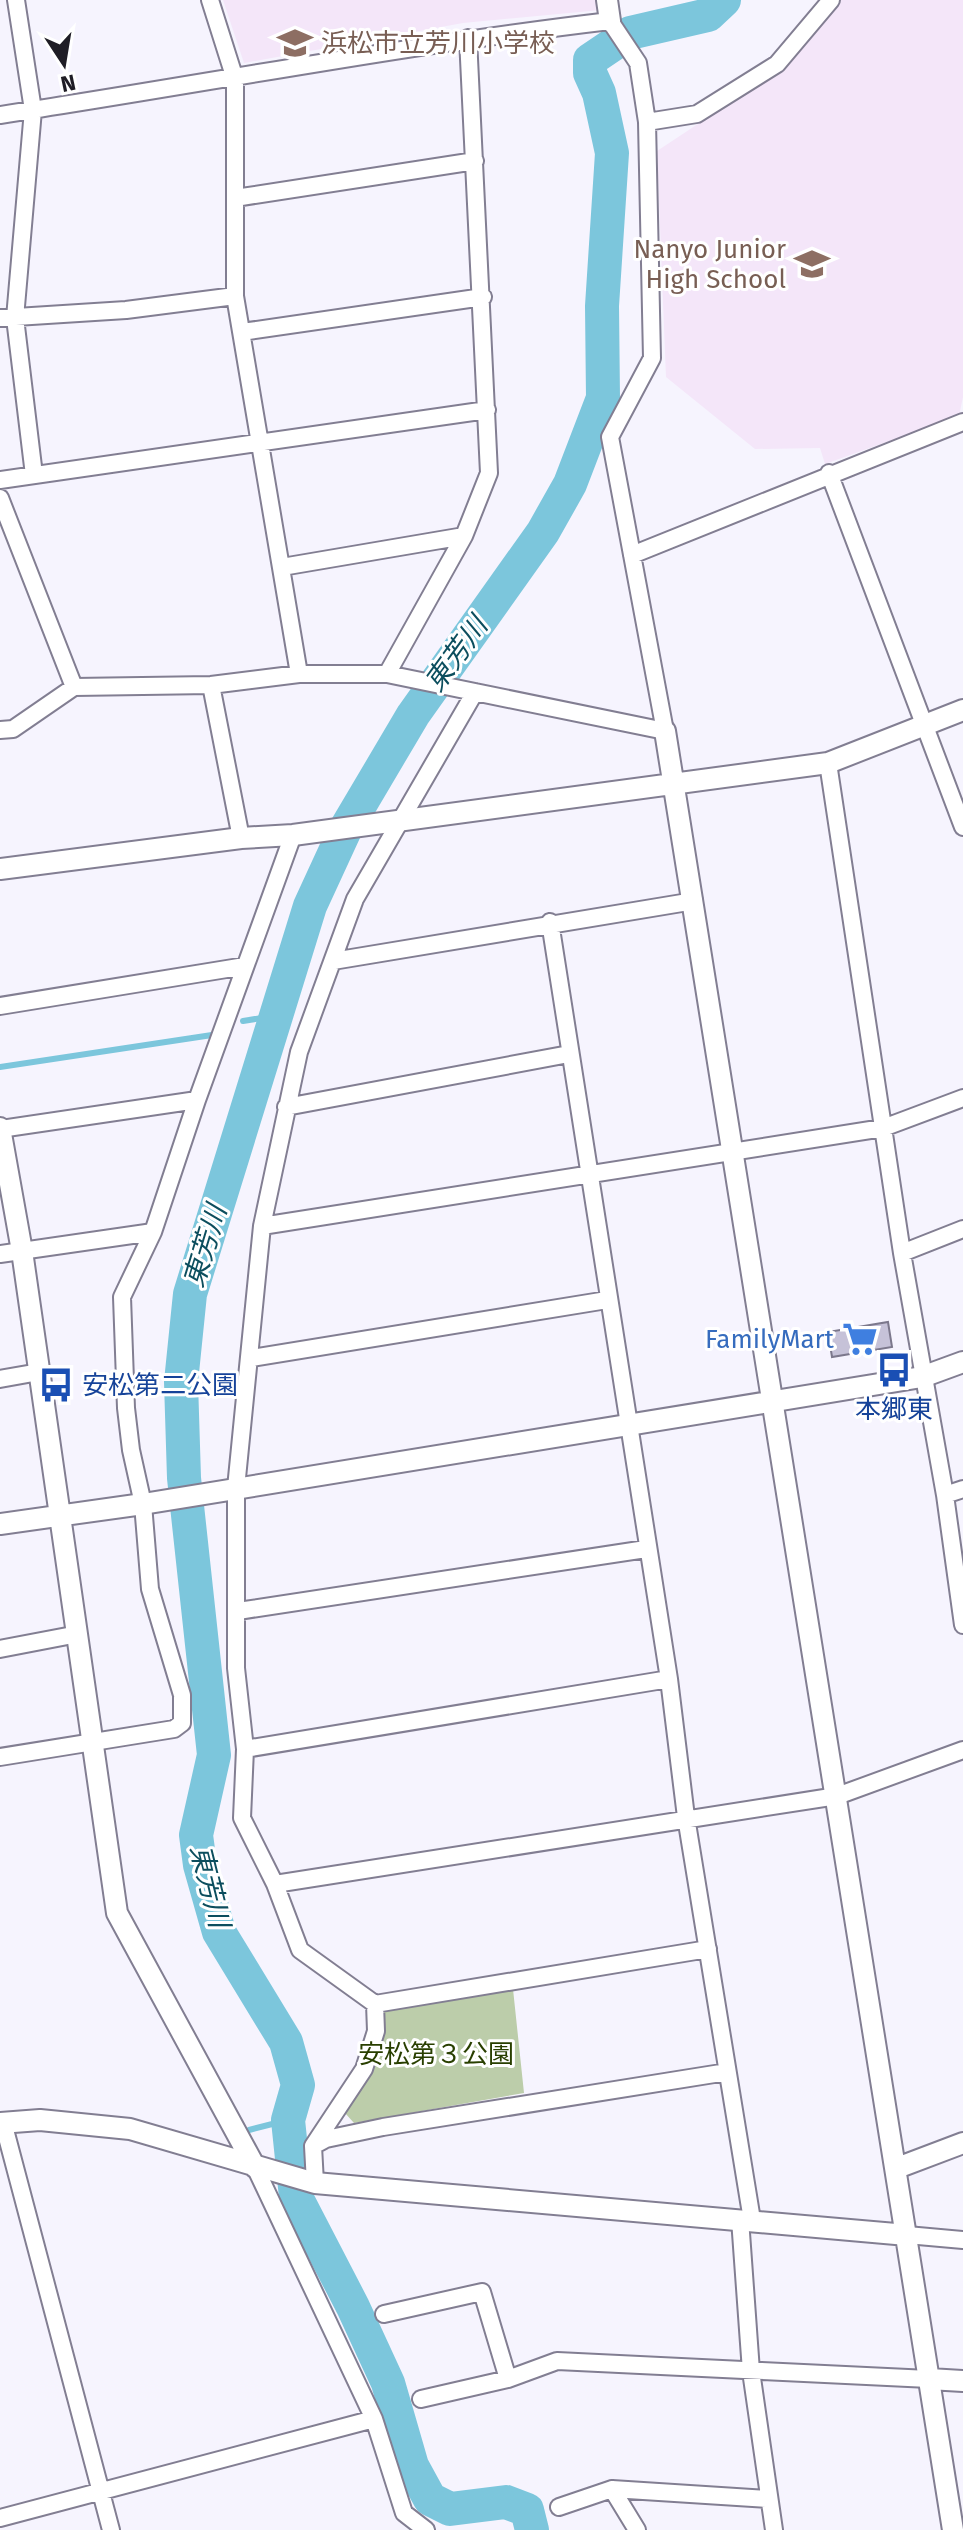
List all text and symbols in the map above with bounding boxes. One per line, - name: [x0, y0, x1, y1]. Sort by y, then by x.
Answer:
- north arrow: [24, 24, 104, 104]
- school or university icon: 浜松市立芳川小学校: [276, 24, 314, 62]
- place label: 浜松市立芳川小学校: [321, 28, 555, 59]
- text: N: [58, 68, 78, 98]
- place label: Nanyo Junior High School: [633, 234, 786, 295]
- school or university icon: Nanyo Junior High School: [793, 245, 831, 283]
- water label: 東芳川: [418, 608, 496, 698]
- water label: 東芳川: [177, 1198, 234, 1291]
- supermarket icon: FamilyMart: [841, 1320, 879, 1358]
- place label: FamilyMart: [705, 1324, 835, 1355]
- bus stop icon: 本郷東: [875, 1351, 913, 1389]
- bus stop icon: 安松第二公園: [37, 1366, 75, 1404]
- place label: 安松第二公園: [82, 1370, 238, 1401]
- place label: 本郷東: [855, 1394, 933, 1425]
- water label: 東芳川: [184, 1841, 237, 1934]
- park label: 安松第３公園: [358, 2039, 514, 2070]

